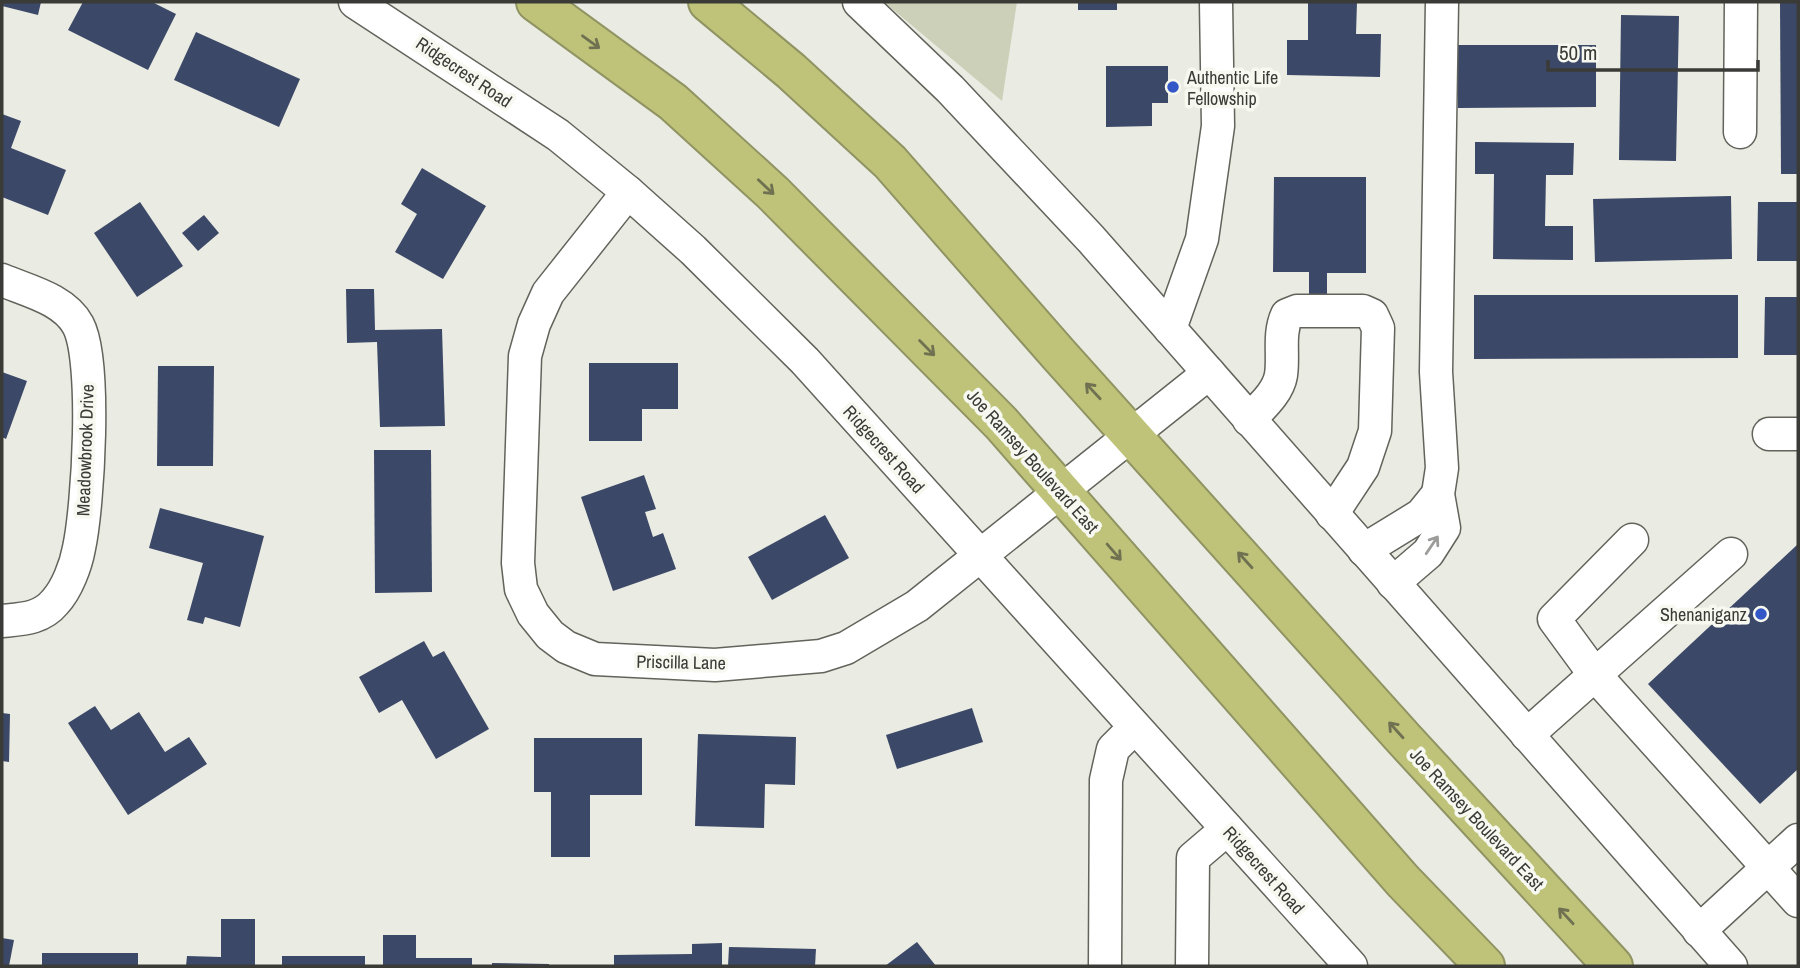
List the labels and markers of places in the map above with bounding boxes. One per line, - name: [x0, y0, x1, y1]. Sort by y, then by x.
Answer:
- place label: Authentic Life Fellowship: [1186, 65, 1278, 111]
- marker: Authentic Life Fellowship: [1165, 79, 1181, 95]
- place label: Shenaniganz: [1660, 602, 1747, 627]
- marker: Shenaniganz: [1753, 606, 1769, 622]

